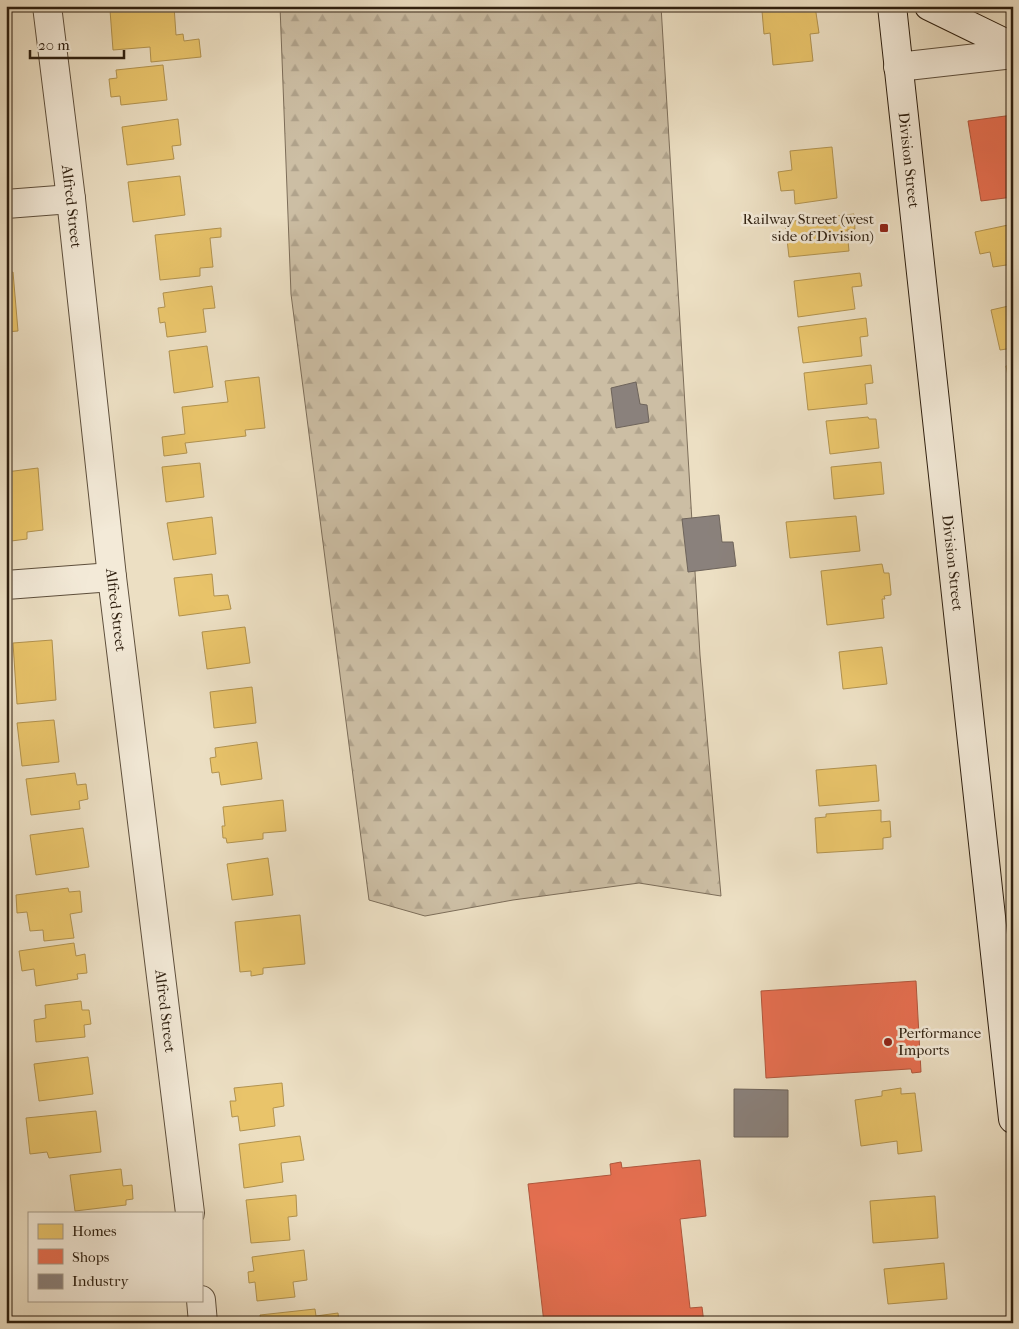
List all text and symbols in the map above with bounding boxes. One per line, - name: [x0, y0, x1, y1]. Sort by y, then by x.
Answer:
- scale bar: [30, 28, 124, 60]
- text: 20 m: [38, 36, 70, 54]
- street label: Division Street: [895, 111, 923, 210]
- street label: Alfred Street: [58, 163, 85, 250]
- place label: Railway Street (west side of Division): [742, 210, 875, 245]
- marker: Railway Street (west side of Division): [878, 222, 890, 234]
- street label: Division Street: [938, 514, 967, 612]
- street label: Alfred Street: [102, 567, 130, 653]
- street label: Alfred Street: [151, 967, 179, 1054]
- place label: Performance Imports: [898, 1024, 982, 1059]
- marker: Performance Imports: [882, 1036, 894, 1048]
- legend: [28, 1212, 202, 1302]
- text: Homes: [72, 1222, 117, 1240]
- text: Shops: [72, 1248, 110, 1266]
- text: Industry: [72, 1272, 129, 1290]

